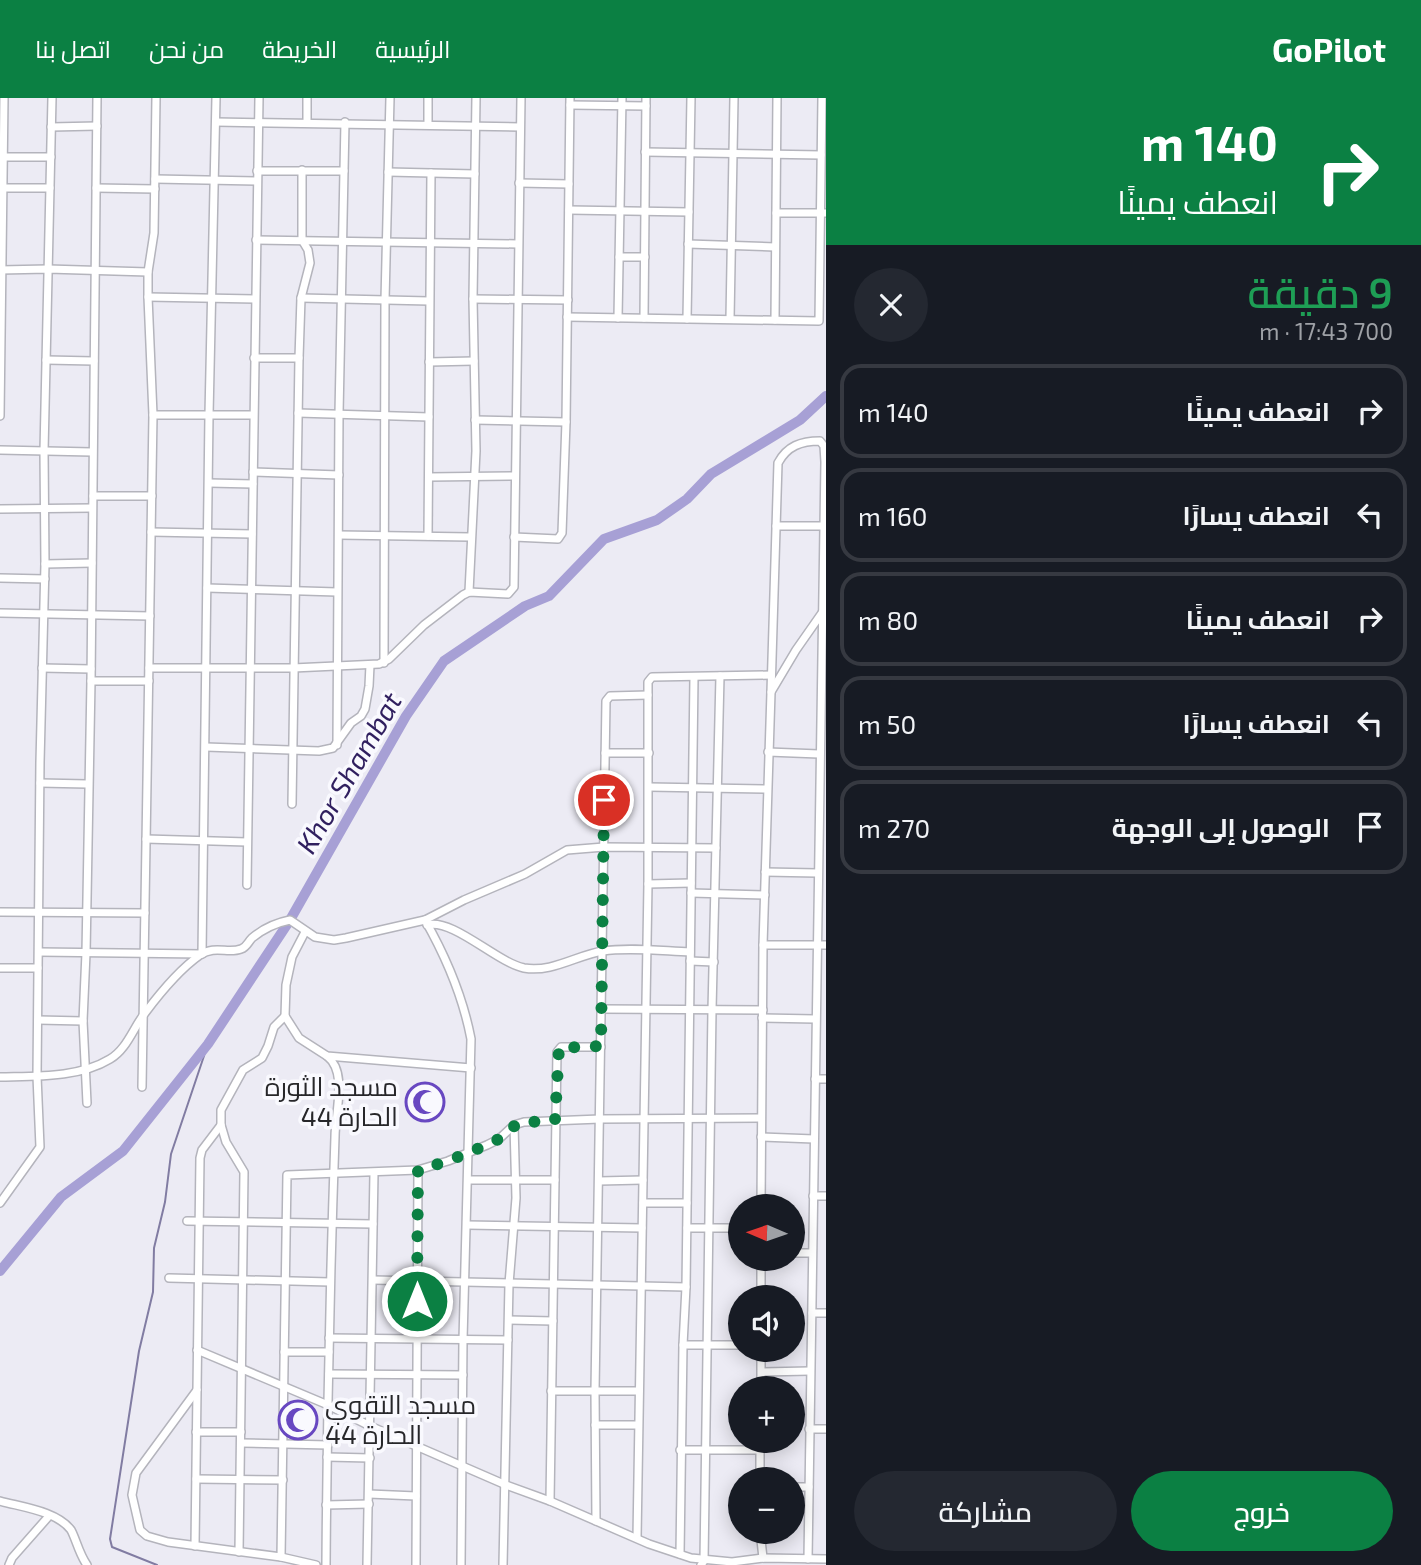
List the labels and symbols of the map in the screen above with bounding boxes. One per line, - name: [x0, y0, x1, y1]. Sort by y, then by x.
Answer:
- water label: Khor Shambat: [288, 686, 408, 859]
- pin: [574, 770, 634, 830]
- place label: مسجد الثورة الحارة 44: [265, 1070, 398, 1132]
- mosque icon: مسجد الثورة الحارة 44: [404, 1081, 446, 1123]
- north arrow: [728, 1194, 805, 1270]
- position arrow: [380, 1264, 454, 1338]
- place label: مسجد التقوي الحارة 44: [325, 1388, 476, 1450]
- mosque icon: مسجد التقوي الحارة 44: [277, 1399, 319, 1441]

